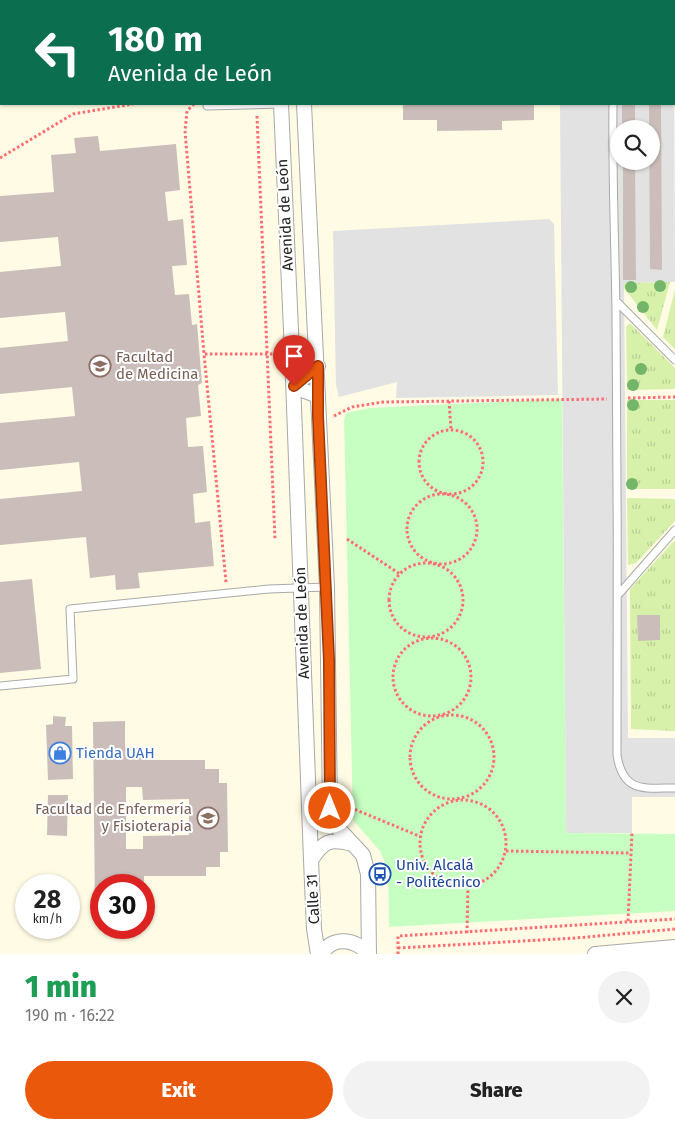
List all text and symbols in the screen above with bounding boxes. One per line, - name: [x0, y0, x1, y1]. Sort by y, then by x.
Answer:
- text: 180 m: [108, 18, 203, 60]
- icon: left: [25, 20, 90, 85]
- text: Avenida de León: [108, 60, 273, 87]
- map controls: [610, 120, 660, 170]
- button: search: [610, 120, 660, 170]
- street label: Avenida de León: [273, 159, 297, 271]
- pin: [273, 335, 315, 386]
- icon: arrive: [280, 342, 308, 370]
- place label: Facultad de Medicina: [116, 348, 199, 383]
- school or university icon: Facultad de Medicina: [88, 354, 112, 378]
- street label: Avenida de León: [291, 567, 313, 679]
- shop icon: Tienda UAH: [48, 741, 72, 765]
- place label: Tienda UAH: [76, 744, 155, 762]
- position arrow: [303, 781, 355, 833]
- place label: Facultad de Enfermería y Fisioterapia: [35, 800, 192, 835]
- school or university icon: Facultad de Enfermería y Fisioterapia: [196, 806, 220, 830]
- place label: Univ. Alcalá - Politécnico: [396, 856, 481, 891]
- bus stop icon: Univ. Alcalá - Politécnico: [368, 862, 392, 886]
- street label: Calle 31: [303, 873, 323, 925]
- speed limit sign: 30: [90, 874, 155, 939]
- text: 28: [34, 885, 61, 915]
- text: km/h: [33, 912, 62, 926]
- text: 1 min: [25, 969, 97, 1005]
- button: close: [598, 971, 650, 1023]
- text: 190 m · 16:22: [25, 1006, 115, 1025]
- button: Exit: [25, 1061, 333, 1119]
- button: Share: [343, 1061, 650, 1119]

